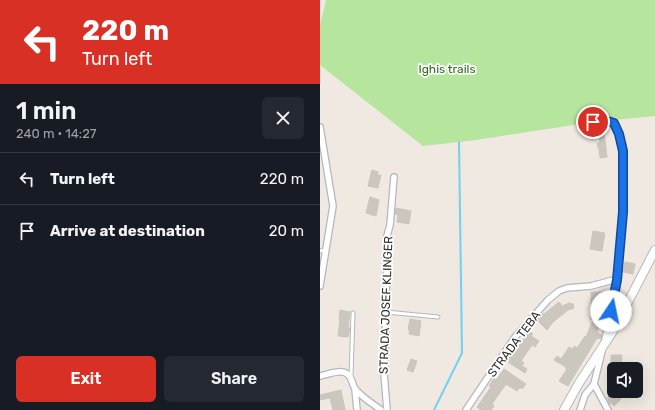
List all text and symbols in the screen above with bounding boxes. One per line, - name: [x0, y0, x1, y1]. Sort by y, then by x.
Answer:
- text: 220 m: [82, 14, 169, 47]
- icon: left: [16, 16, 68, 68]
- text: Turn left: [82, 48, 152, 70]
- park label: Ighis trails: [418, 62, 476, 76]
- text: 1 min: [16, 97, 76, 125]
- button: close: [262, 97, 304, 139]
- pin: [576, 105, 610, 139]
- icon: arrive: [582, 111, 604, 133]
- text: 240 m · 14:27: [16, 126, 97, 141]
- icon: left: [16, 168, 38, 190]
- text: Turn left: [50, 170, 115, 188]
- text: 220 m: [260, 170, 304, 188]
- icon: arrive: [16, 220, 38, 242]
- text: Arrive at destination: [50, 222, 205, 240]
- text: 20 m: [269, 222, 304, 240]
- street label: STRADA JOSEF KLINGER: [377, 236, 395, 374]
- position arrow: [590, 290, 632, 332]
- street label: STRADA TEBA: [485, 308, 543, 380]
- button: Exit: [16, 356, 156, 402]
- button: Share: [164, 356, 304, 402]
- map controls: [607, 362, 643, 398]
- button: sound: [607, 362, 643, 398]

